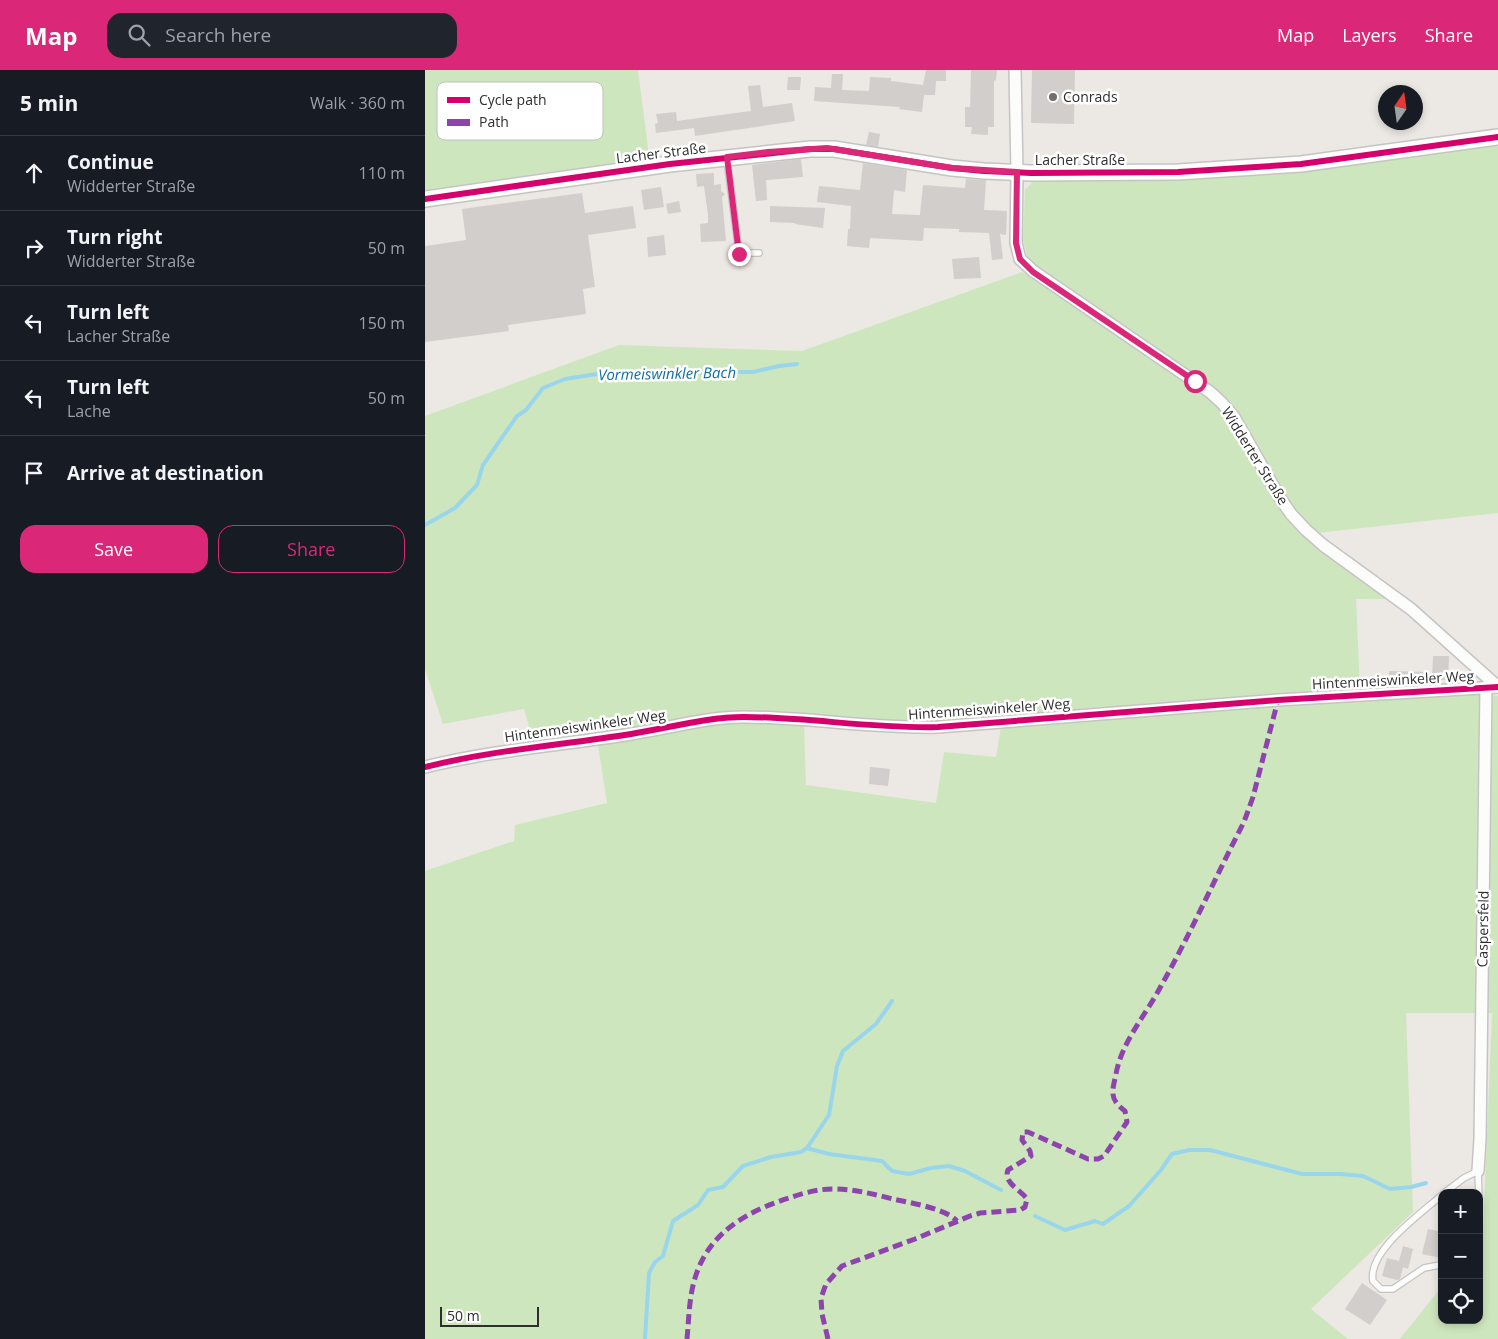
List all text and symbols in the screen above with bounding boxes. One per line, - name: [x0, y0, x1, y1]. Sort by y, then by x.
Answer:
- search box: [107, 13, 457, 58]
- text: Map: [25, 19, 77, 52]
- icon: search: [125, 21, 153, 49]
- text: Search here: [165, 22, 271, 48]
- text: Map: [1277, 23, 1314, 47]
- text: Layers: [1342, 23, 1397, 47]
- text: Share: [1425, 23, 1473, 47]
- legend: [437, 82, 603, 140]
- north arrow: [1378, 85, 1423, 130]
- place label: Conrads: [1063, 87, 1118, 106]
- text: 5 min: [20, 89, 78, 117]
- text: Cycle path: [479, 90, 547, 109]
- marker: Conrads: [1047, 91, 1059, 103]
- text: Walk · 360 m: [310, 92, 405, 114]
- text: Path: [479, 112, 509, 131]
- street label: Lacher Straße: [615, 138, 707, 167]
- text: Continue: [67, 149, 154, 175]
- street label: Lacher Straße: [1035, 150, 1125, 169]
- icon: ahead: [20, 159, 48, 187]
- text: 110 m: [359, 162, 405, 184]
- text: Widderter Straße: [67, 175, 195, 197]
- text: Turn right: [67, 224, 162, 250]
- icon: right: [20, 234, 48, 262]
- text: 50 m: [368, 237, 405, 259]
- route end: [728, 243, 751, 266]
- text: Widderter Straße: [67, 250, 195, 272]
- text: Turn left: [67, 299, 149, 325]
- icon: left: [20, 309, 48, 337]
- text: 150 m: [359, 312, 405, 334]
- text: Lacher Straße: [67, 325, 170, 347]
- water label: Vormeiswinkler Bach: [598, 362, 736, 384]
- route start: [1184, 370, 1207, 393]
- text: Turn left: [67, 374, 149, 400]
- icon: left: [20, 384, 48, 412]
- text: 50 m: [368, 387, 405, 409]
- text: Lache: [67, 400, 111, 422]
- street label: Widderter Straße: [1218, 403, 1293, 508]
- icon: arrive: [20, 459, 48, 487]
- text: Arrive at destination: [67, 460, 264, 486]
- button: Save: [20, 525, 208, 573]
- button: Share: [218, 525, 405, 573]
- street label: Hintenmeiswinkeler Weg: [1311, 666, 1475, 693]
- street label: Hintenmeiswinkeler Weg: [907, 693, 1071, 724]
- street label: Hintenmeiswinkeler Weg: [503, 705, 667, 746]
- street label: Caspersfeld: [1472, 890, 1493, 968]
- map controls: [1438, 1189, 1483, 1324]
- button: +: [1438, 1189, 1483, 1234]
- button: −: [1438, 1234, 1483, 1279]
- button: locate: [1438, 1279, 1483, 1324]
- scale bar: [440, 1304, 539, 1327]
- text: 50 m: [447, 1306, 480, 1325]

